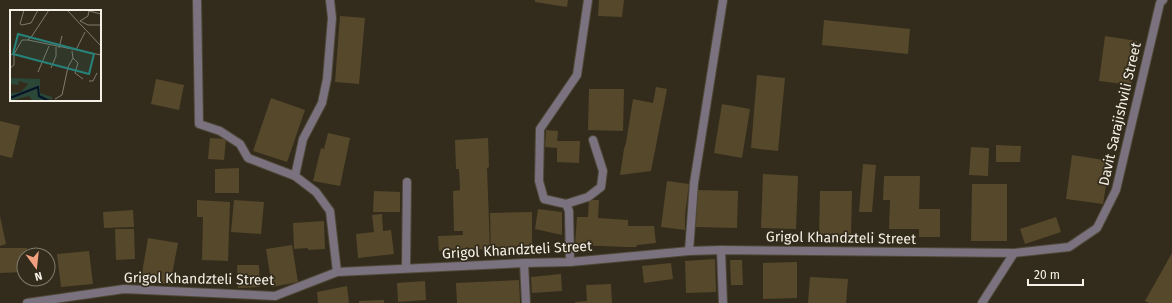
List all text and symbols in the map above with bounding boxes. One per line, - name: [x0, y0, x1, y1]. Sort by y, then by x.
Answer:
- inset map: [10, 10, 101, 101]
- street label: Davit Sarajishvili Street: [1095, 40, 1145, 187]
- street label: Grigol Khandzteli Street: [766, 228, 917, 248]
- street label: Grigol Khandzteli Street: [442, 238, 593, 262]
- north arrow: [16, 247, 56, 287]
- scale bar: [1028, 261, 1083, 287]
- text: 20 m: [1034, 268, 1060, 282]
- text: N: [33, 269, 44, 283]
- street label: Grigol Khandzteli Street: [124, 269, 275, 289]

